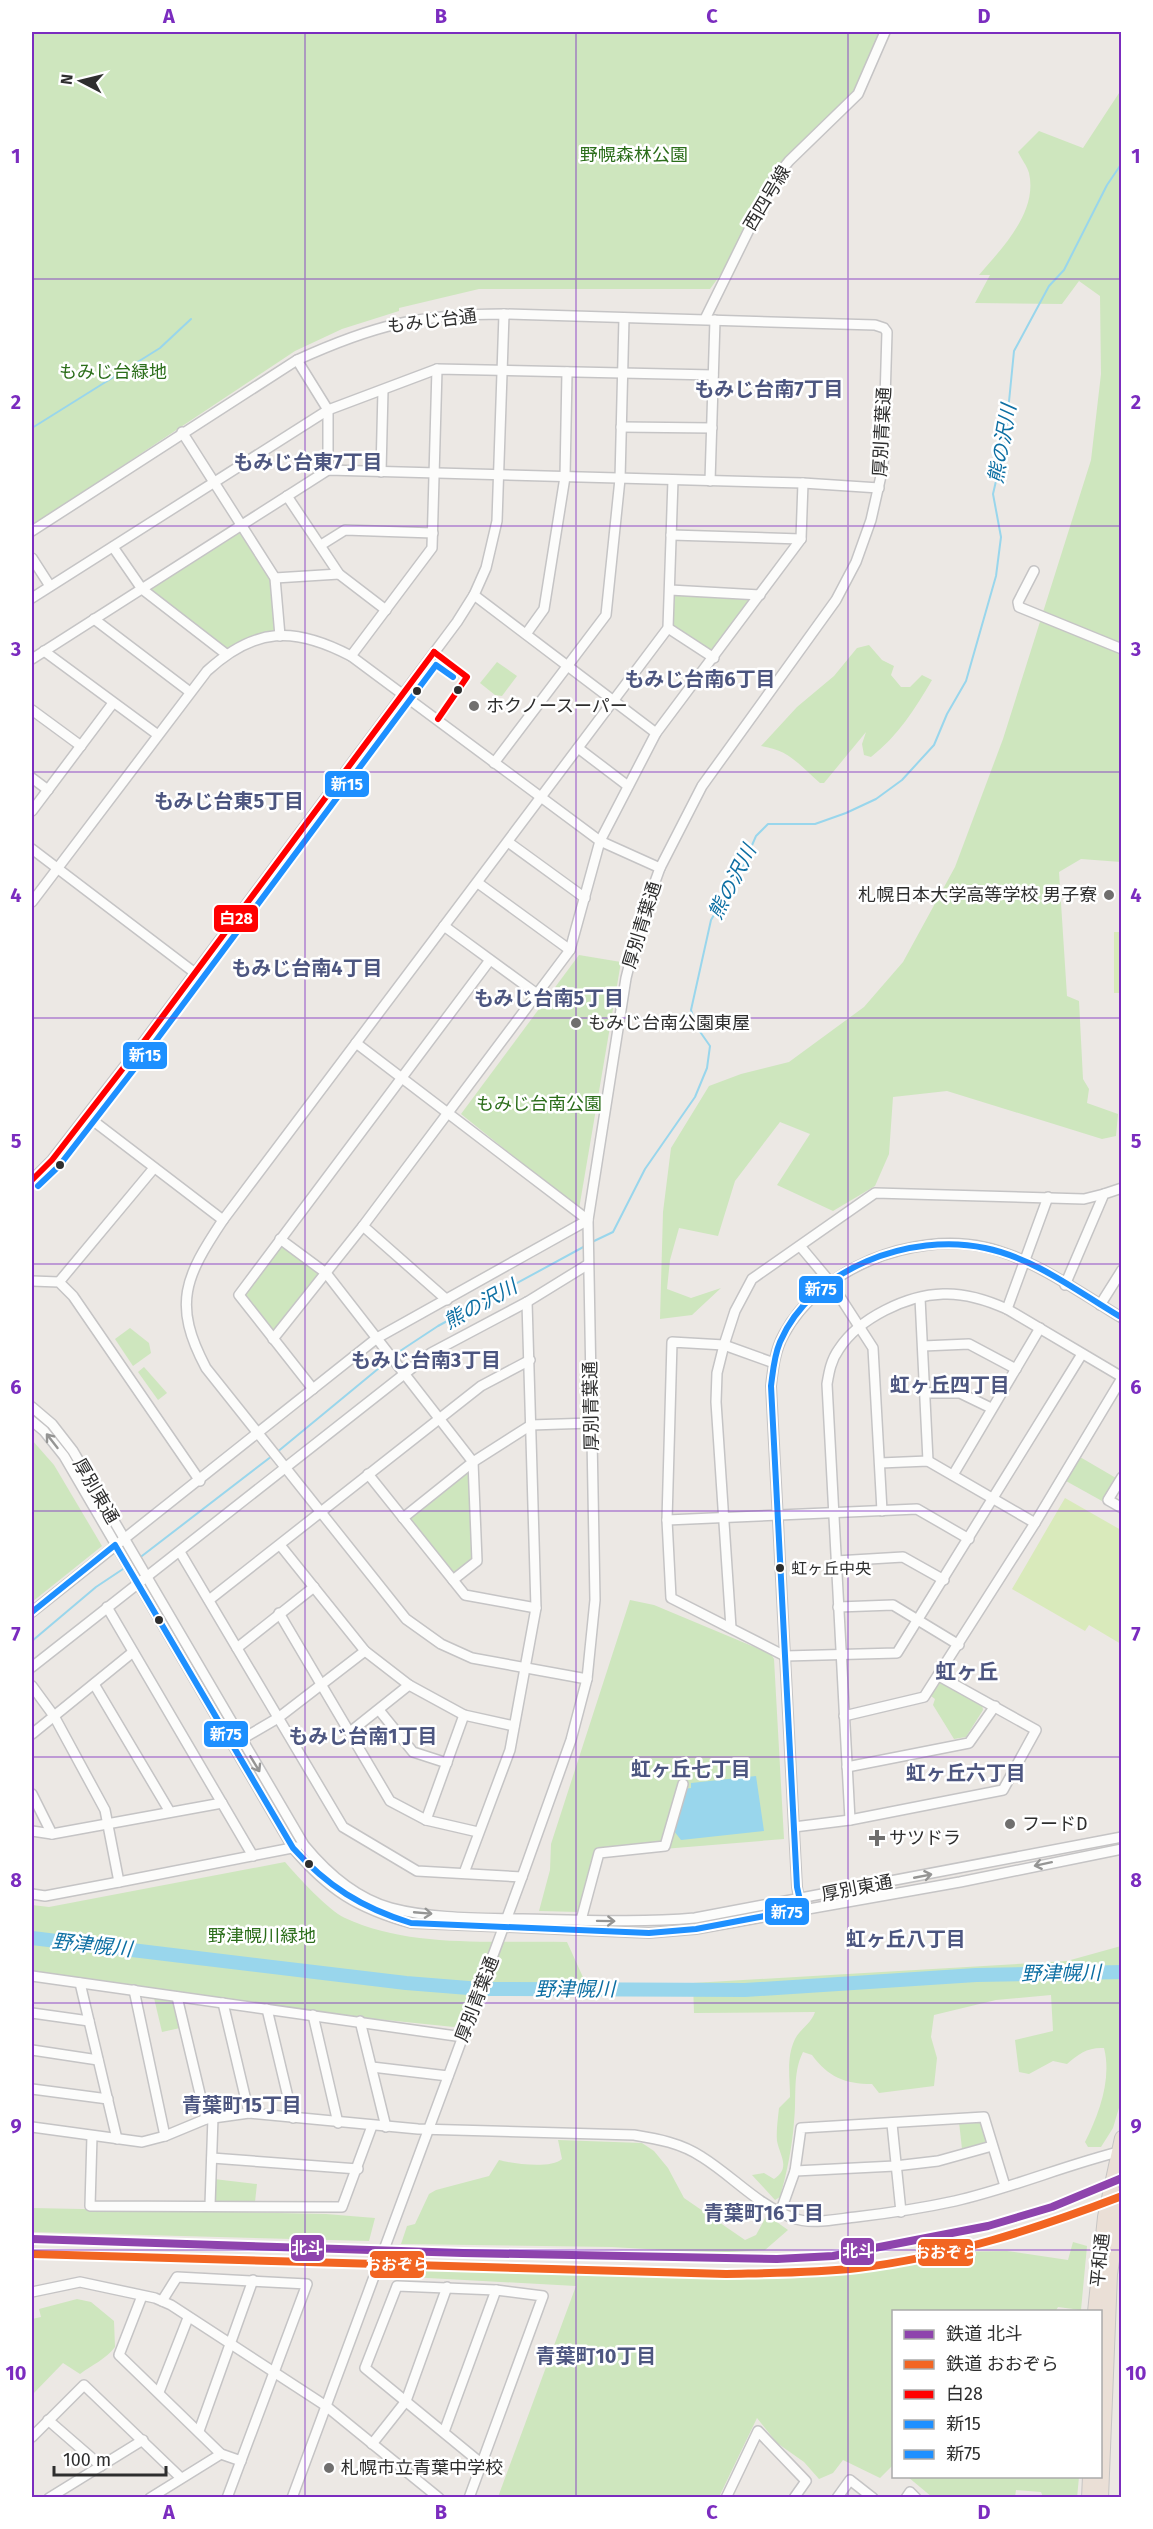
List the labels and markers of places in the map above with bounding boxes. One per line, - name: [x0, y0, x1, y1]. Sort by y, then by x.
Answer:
- unlabelled marker: [452, 684, 464, 696]
- unlabelled marker: [411, 685, 423, 697]
- place label: ホクノースーパー: [486, 695, 628, 717]
- marker: ホクノースーパー: [467, 699, 481, 713]
- place label: 札幌日本大学高等学校 男子寮: [858, 884, 1097, 906]
- marker: 札幌日本大学高等学校 男子寮: [1102, 888, 1116, 902]
- place label: もみじ台南公園東屋: [588, 1012, 750, 1034]
- marker: もみじ台南公園東屋: [569, 1016, 583, 1030]
- unlabelled marker: [54, 1159, 66, 1171]
- place label: 虹ヶ丘中央: [791, 1559, 871, 1578]
- marker: 虹ヶ丘中央: [774, 1562, 786, 1574]
- unlabelled marker: [153, 1614, 165, 1626]
- place label: フードD: [1022, 1813, 1088, 1835]
- marker: フードD: [1003, 1817, 1017, 1831]
- place label: サツドラ: [889, 1827, 961, 1849]
- marker: サツドラ: [870, 1831, 884, 1845]
- unlabelled marker: [303, 1858, 315, 1870]
- place label: 札幌市立青葉中学校: [341, 2457, 503, 2479]
- marker: 札幌市立青葉中学校: [322, 2461, 336, 2475]

